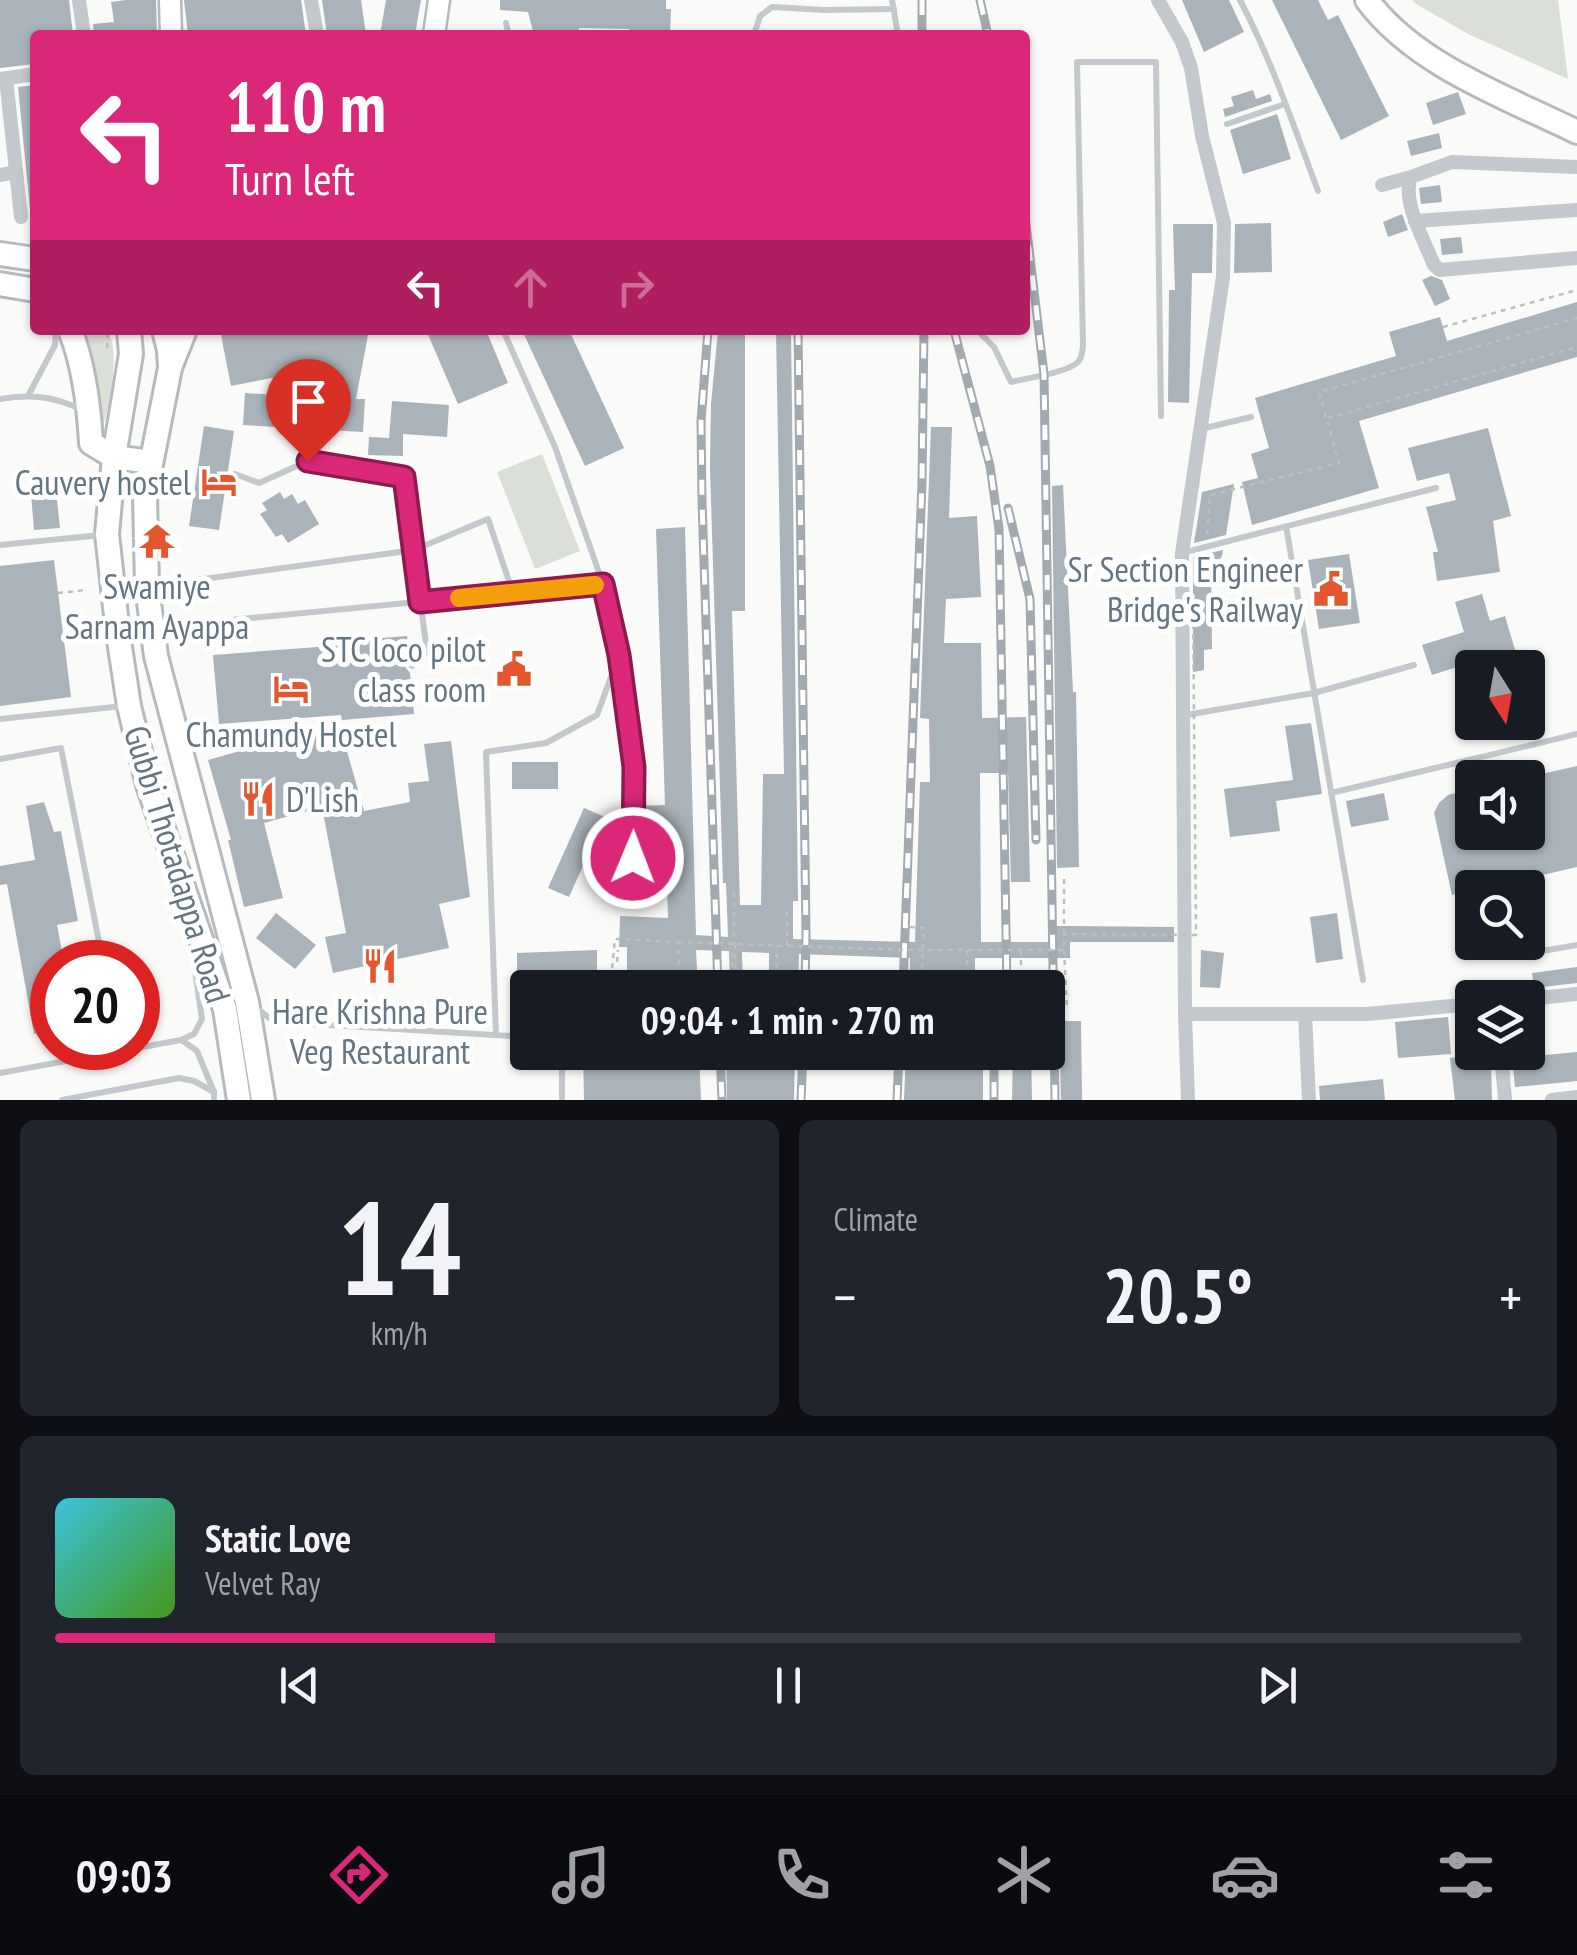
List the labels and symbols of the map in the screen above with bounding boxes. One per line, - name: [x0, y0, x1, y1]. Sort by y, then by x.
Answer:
- pin: [266, 359, 351, 462]
- place label: Cauvery hostel: [15, 459, 191, 505]
- hotel icon: Cauvery hostel: [200, 463, 238, 501]
- temple icon: Swamiye Sarnam Ayappa: [138, 522, 176, 560]
- place label: Sr Section Engineer Bridge's Railway: [1068, 546, 1304, 632]
- place label: Swamiye Sarnam Ayappa: [65, 563, 249, 649]
- public building icon: Sr Section Engineer Bridge's Railway: [1312, 570, 1350, 608]
- place label: STC loco pilot class room: [321, 626, 486, 712]
- public building icon: STC loco pilot class room: [495, 650, 533, 688]
- north arrow: [1455, 650, 1545, 740]
- hotel icon: Chamundy Hostel: [272, 670, 310, 708]
- place label: Chamundy Hostel: [185, 711, 397, 757]
- street label: Gubbi Thotadappa Road: [114, 720, 242, 1008]
- place label: D'Lish: [286, 776, 359, 822]
- restaurant icon: D'Lish: [239, 780, 277, 818]
- position arrow: [581, 806, 685, 910]
- speed limit sign: 20: [30, 940, 160, 1070]
- restaurant icon: Hare Krishna Pure Veg Restaurant: [361, 947, 399, 985]
- place label: Hare Krishna Pure Veg Restaurant: [272, 988, 488, 1074]

